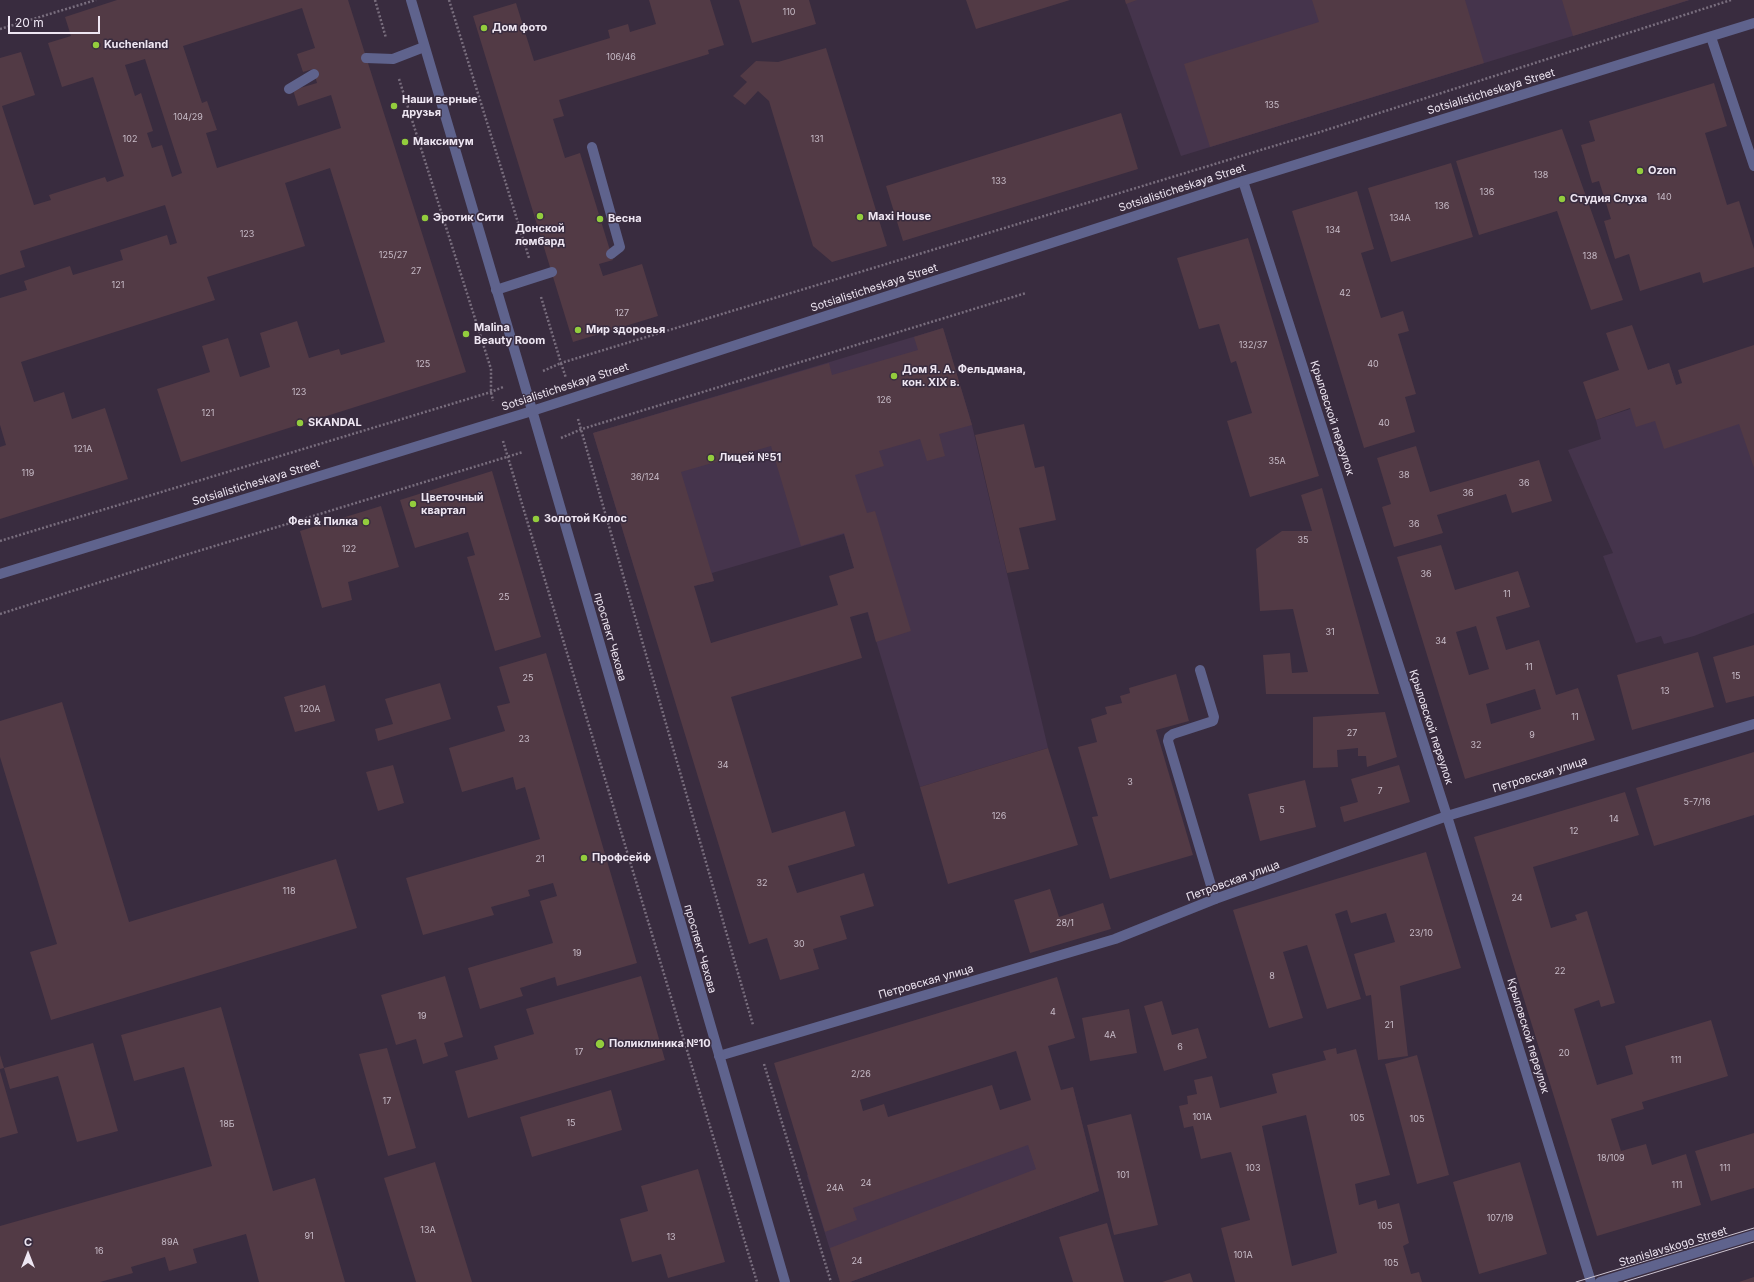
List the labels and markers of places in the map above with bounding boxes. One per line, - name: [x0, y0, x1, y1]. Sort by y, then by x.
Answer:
- place label: Дом фото: [492, 21, 547, 35]
- marker: Дом фото: [479, 23, 489, 33]
- place label: Kuchenland: [104, 38, 168, 52]
- marker: Kuchenland: [91, 40, 101, 50]
- place label: Наши верные друзья: [402, 93, 478, 119]
- marker: Наши верные друзья: [389, 101, 399, 111]
- place label: Максимум: [413, 135, 474, 149]
- marker: Максимум: [400, 137, 410, 147]
- place label: Ozon: [1648, 164, 1676, 178]
- marker: Ozon: [1635, 166, 1645, 176]
- place label: Студия Слуха: [1570, 192, 1647, 206]
- marker: Студия Слуха: [1557, 194, 1567, 204]
- place label: Maxi House: [868, 210, 931, 224]
- place label: Эротик Сити: [433, 211, 504, 225]
- marker: Донской ломбард: [535, 211, 545, 221]
- place label: Весна: [608, 212, 642, 226]
- marker: Maxi House: [855, 212, 865, 222]
- marker: Эротик Сити: [420, 213, 430, 223]
- marker: Весна: [595, 214, 605, 224]
- place label: Донской ломбард: [515, 222, 565, 248]
- place label: Malina Beauty Room: [474, 321, 545, 347]
- place label: Мир здоровья: [586, 323, 665, 337]
- marker: Мир здоровья: [573, 325, 583, 335]
- marker: Malina Beauty Room: [461, 329, 471, 339]
- place label: Дом Я. А. Фельдмана, кон. ХIХ в.: [902, 363, 1026, 389]
- marker: Дом Я. А. Фельдмана, кон. ХIХ в.: [889, 371, 899, 381]
- place label: SKANDAL: [308, 416, 362, 430]
- marker: SKANDAL: [295, 418, 305, 428]
- place label: Лицей №51: [719, 451, 781, 465]
- marker: Лицей №51: [706, 453, 716, 463]
- place label: Цветочный квартал: [421, 491, 484, 517]
- marker: Цветочный квартал: [408, 499, 418, 509]
- place label: Золотой Колос: [544, 512, 627, 526]
- marker: Золотой Колос: [531, 514, 541, 524]
- place label: Фен & Пилка: [288, 515, 358, 529]
- marker: Фен & Пилка: [361, 517, 371, 527]
- place label: Профсейф: [592, 851, 651, 865]
- marker: Профсейф: [579, 853, 589, 863]
- place label: Поликлиника №10: [609, 1037, 711, 1051]
- marker: Поликлиника №10: [594, 1038, 606, 1050]

